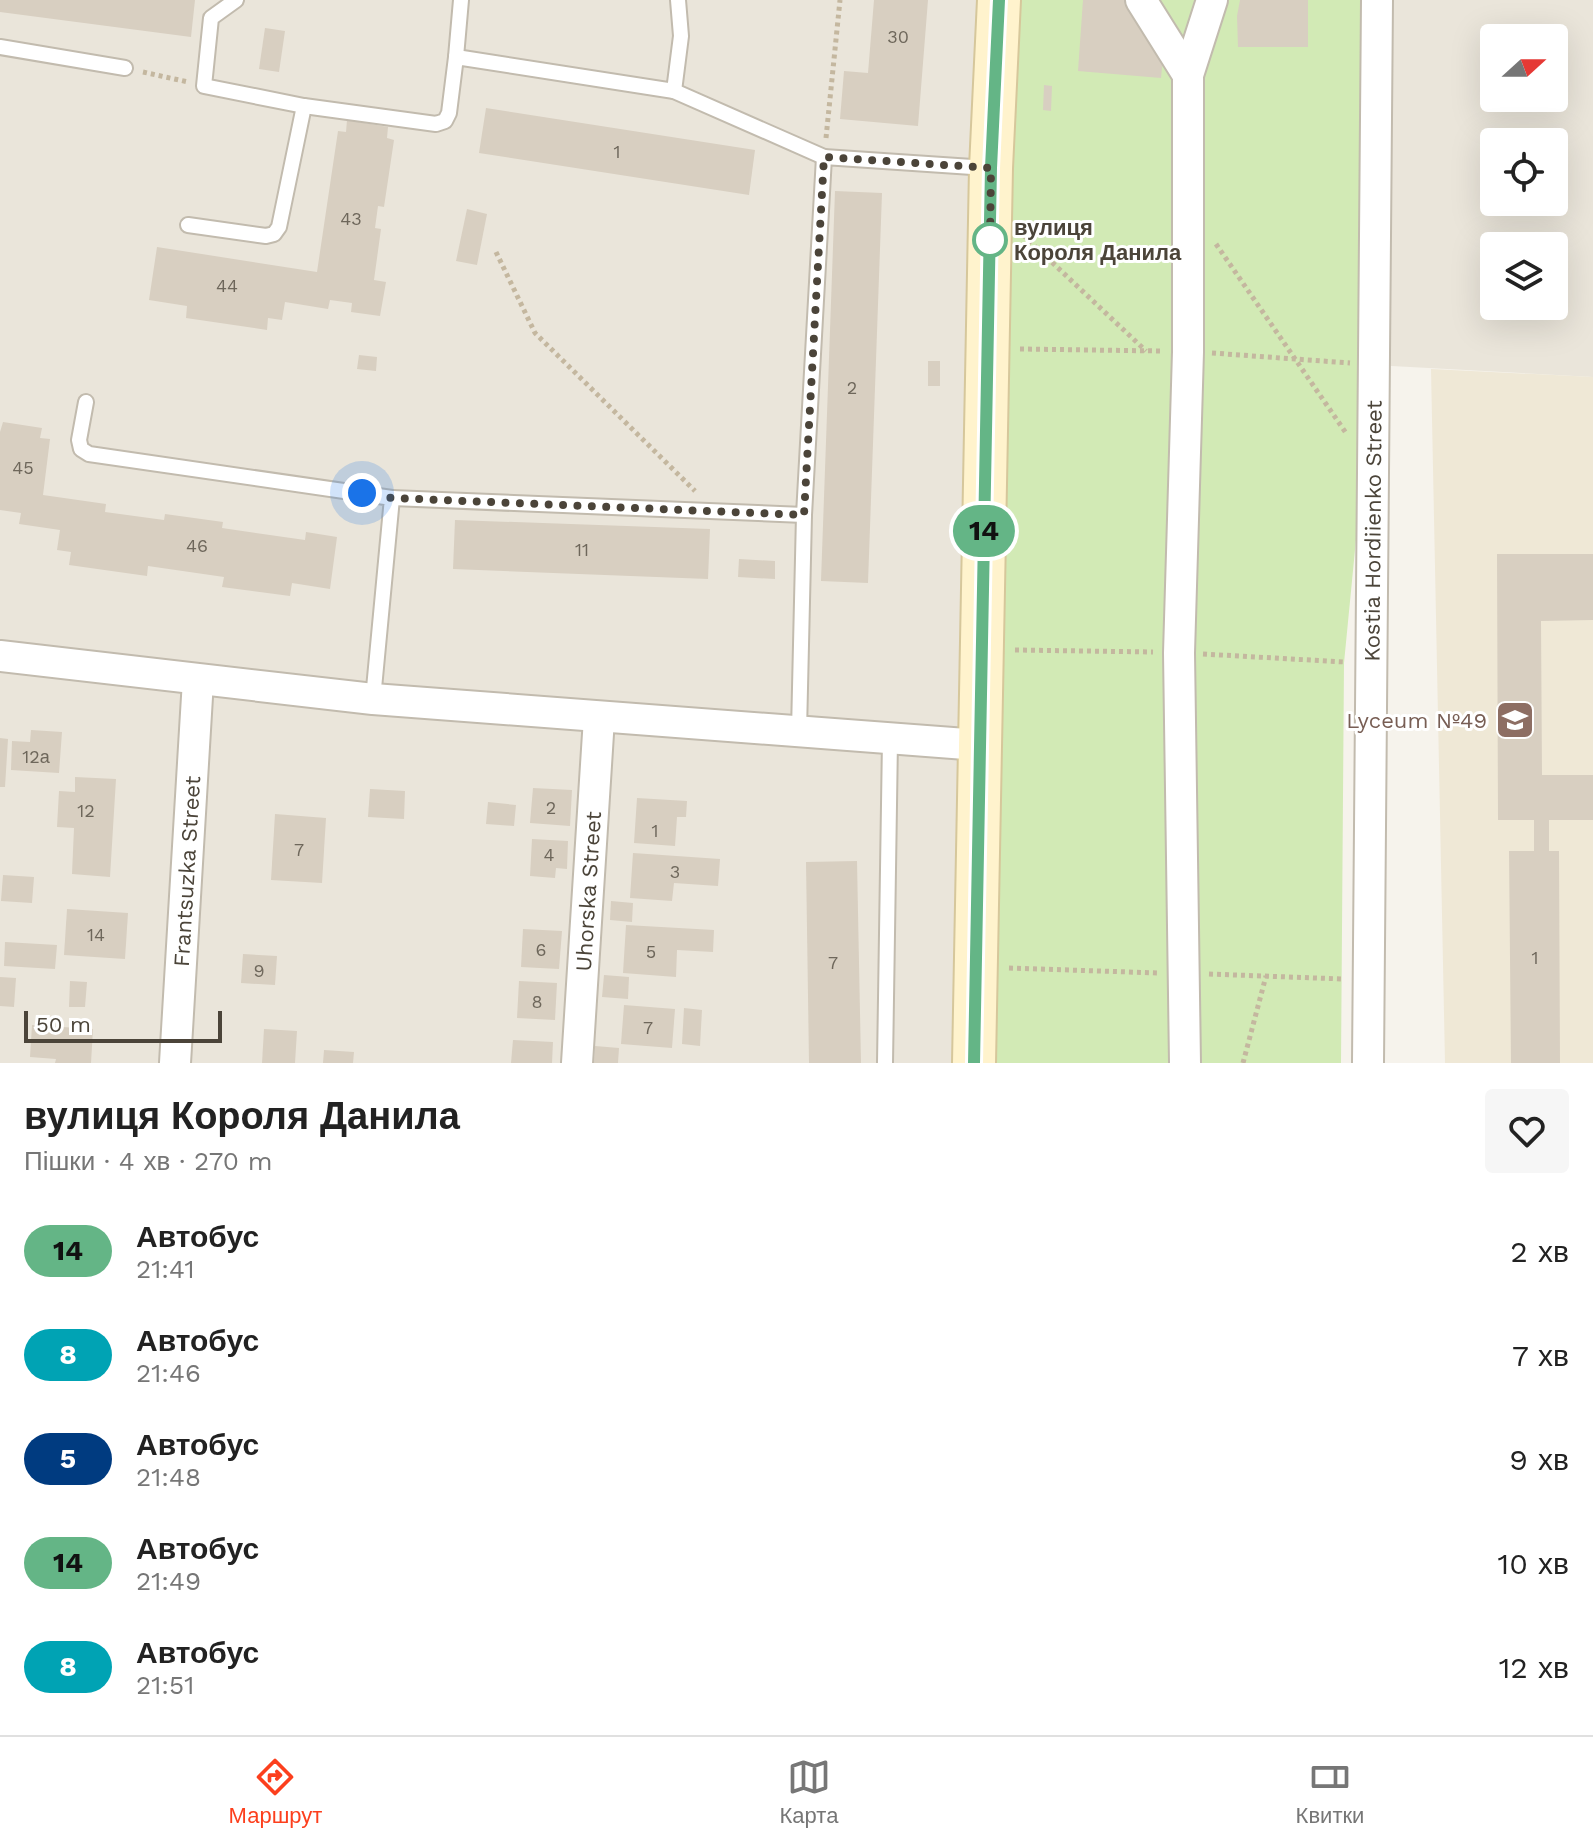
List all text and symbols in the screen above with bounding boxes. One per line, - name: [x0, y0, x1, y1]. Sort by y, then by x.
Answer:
- north arrow: [1480, 24, 1568, 112]
- map controls: [1480, 24, 1568, 320]
- house number: 30: [887, 26, 909, 47]
- button: locate: [1480, 128, 1568, 216]
- house number: 1: [613, 141, 621, 162]
- house number: 43: [340, 208, 362, 229]
- place label: вулиця Короля Данила: [1014, 215, 1182, 265]
- marker: вулиця Короля Данила: [973, 223, 1007, 257]
- button: layers: [1480, 232, 1568, 320]
- house number: 44: [216, 275, 238, 296]
- house number: 2: [847, 377, 857, 398]
- street label: Kostia Hordiienko Street: [1359, 400, 1386, 662]
- house number: 45: [12, 457, 34, 478]
- your location: [342, 473, 382, 513]
- line badge: 14: [948, 505, 1020, 557]
- text: 14: [969, 514, 999, 547]
- house number: 46: [186, 535, 208, 556]
- house number: 11: [575, 539, 589, 560]
- school or university icon: Lyceum №49: [1494, 699, 1536, 741]
- place label: Lyceum №49: [1346, 708, 1487, 733]
- house number: 12а: [22, 746, 51, 767]
- street label: Frantsuzka Street: [168, 775, 205, 968]
- house number: 2: [546, 797, 556, 818]
- house number: 12: [77, 800, 95, 821]
- street label: Uhorska Street: [570, 811, 606, 972]
- house number: 1: [651, 820, 659, 841]
- house number: 7: [294, 839, 304, 860]
- house number: 4: [544, 844, 555, 865]
- house number: 3: [670, 861, 680, 882]
- house number: 14: [87, 924, 105, 945]
- house number: 6: [536, 939, 546, 960]
- house number: 5: [646, 941, 656, 962]
- house number: 1: [1531, 947, 1539, 968]
- house number: 7: [828, 952, 838, 973]
- house number: 9: [253, 960, 265, 981]
- house number: 8: [531, 991, 543, 1012]
- scale bar: [24, 1007, 222, 1043]
- text: 50 m: [36, 1012, 91, 1037]
- house number: 7: [643, 1017, 653, 1038]
- button: heart: [1485, 1089, 1569, 1173]
- text: вулиця Короля Данила: [24, 1094, 460, 1138]
- text: Пішки · 4 хв · 270 m: [24, 1146, 273, 1176]
- text: Автобус: [136, 1219, 259, 1254]
- text: 14: [53, 1234, 83, 1267]
- text: 2 хв: [1510, 1234, 1569, 1269]
- text: 21:41: [136, 1254, 195, 1284]
- text: Автобус: [136, 1323, 259, 1358]
- text: 8: [59, 1338, 77, 1371]
- text: 7 хв: [1512, 1338, 1569, 1373]
- text: 21:46: [136, 1358, 201, 1388]
- text: Автобус: [136, 1427, 259, 1462]
- text: 5: [60, 1442, 76, 1475]
- text: 9 хв: [1509, 1442, 1569, 1477]
- text: 21:48: [136, 1462, 201, 1492]
- text: Автобус: [136, 1531, 259, 1566]
- text: 14: [53, 1546, 83, 1579]
- text: 10 хв: [1497, 1546, 1569, 1581]
- text: 21:49: [136, 1566, 201, 1596]
- text: Автобус: [136, 1635, 259, 1670]
- text: 8: [59, 1650, 77, 1683]
- text: 12 хв: [1499, 1650, 1569, 1685]
- text: 21:51: [136, 1670, 194, 1700]
- tab: Маршрут: [229, 1755, 322, 1829]
- tab: Карта: [780, 1755, 838, 1829]
- tab: Квитки: [1296, 1755, 1364, 1829]

